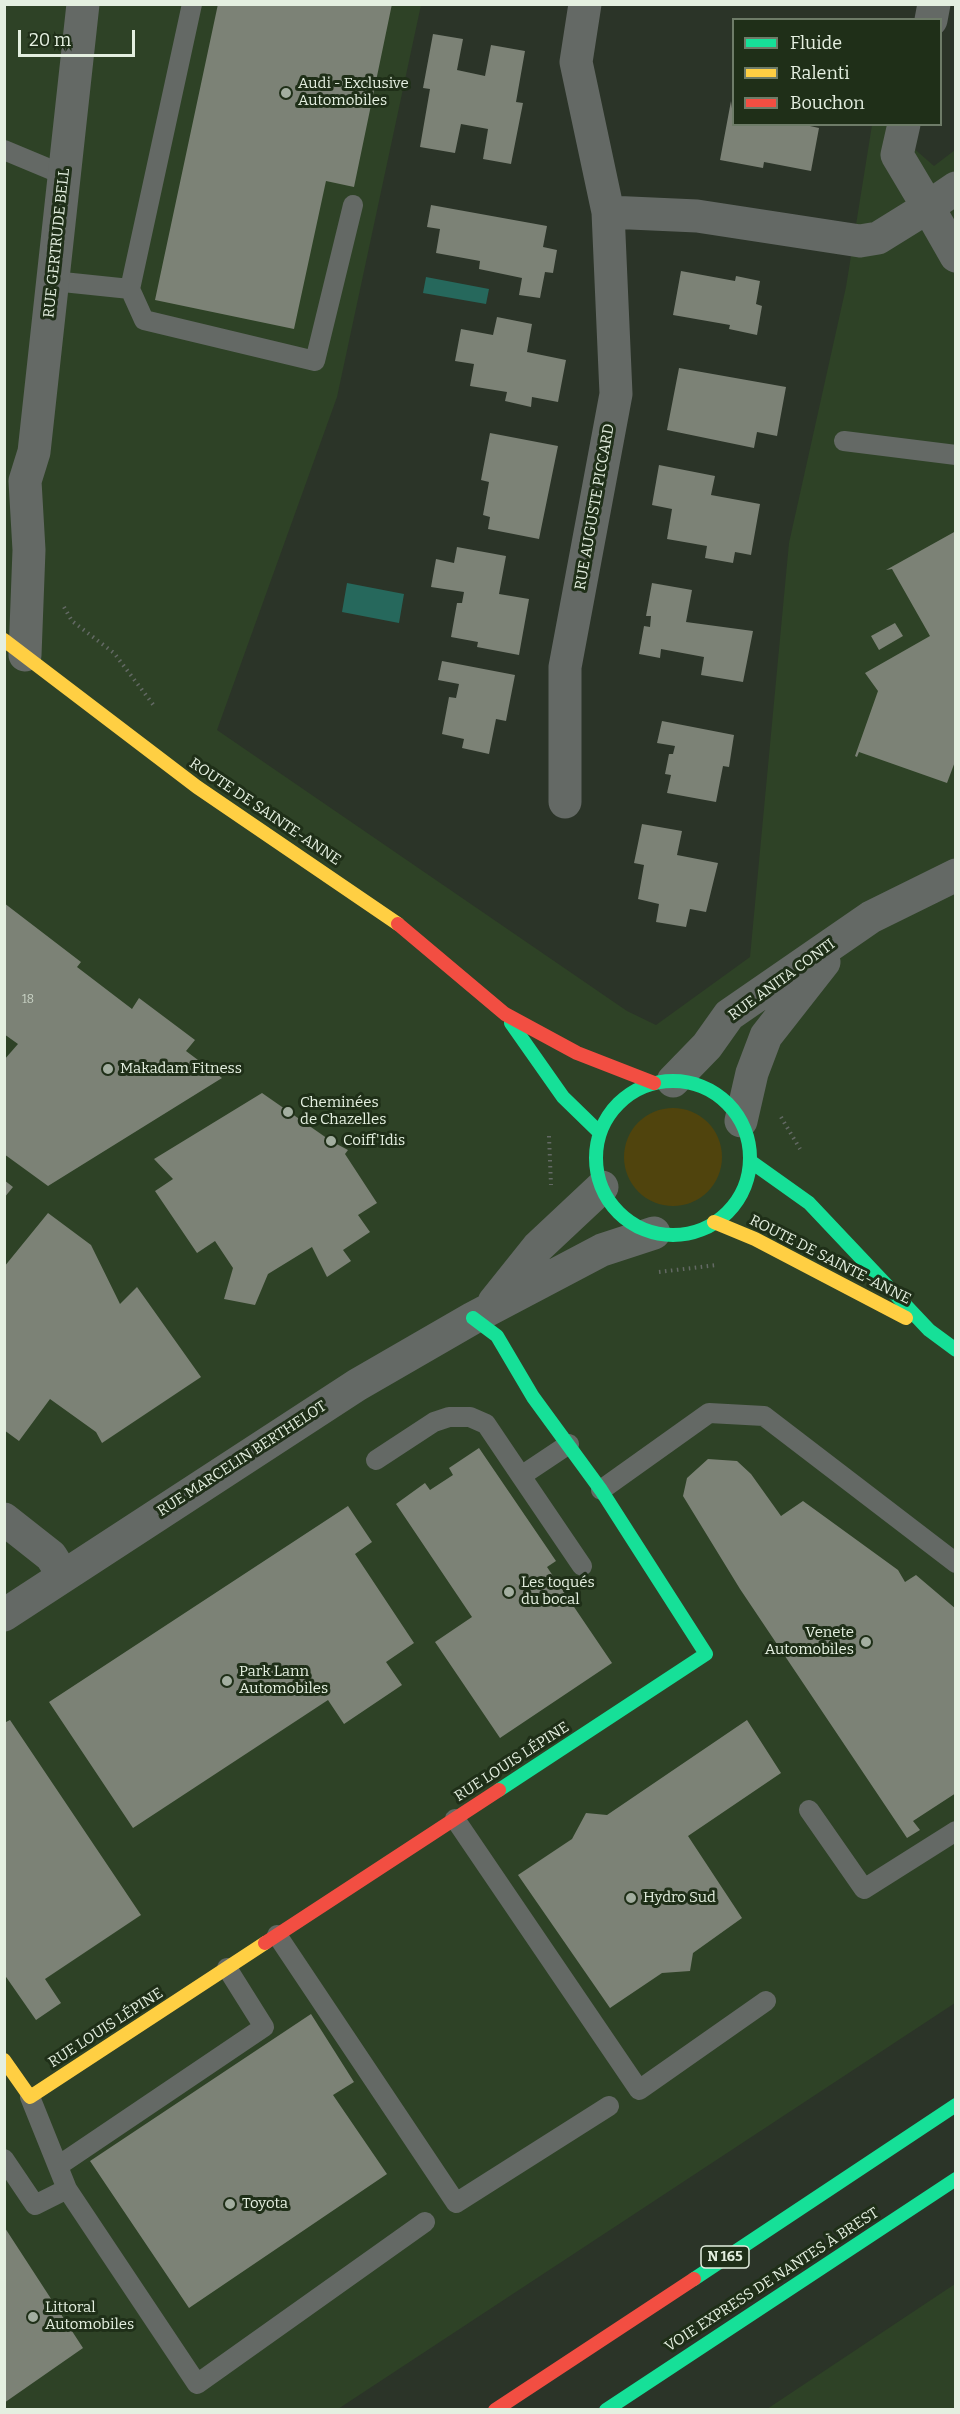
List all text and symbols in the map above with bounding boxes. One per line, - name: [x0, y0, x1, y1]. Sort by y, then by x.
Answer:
- scale bar: [21, 18, 138, 56]
- legend: [732, 18, 942, 126]
- text: 20 m: [29, 29, 71, 51]
- text: Fluide: [790, 32, 842, 54]
- text: Ralenti: [790, 62, 850, 84]
- place label: Audi - Exclusive Automobiles: [298, 75, 409, 110]
- marker: Audi - Exclusive Automobiles: [279, 86, 293, 100]
- text: Bouchon: [790, 92, 865, 114]
- street label: RUE GERTRUDE BELL: [40, 167, 74, 319]
- street label: RUE AUGUSTE PICCARD: [571, 422, 619, 592]
- street label: ROUTE DE SAINTE-ANNE: [186, 755, 344, 869]
- street label: RUE ANITA CONTI: [725, 935, 839, 1025]
- house number: 18: [22, 993, 34, 1007]
- place label: Makadam Fitness: [120, 1060, 242, 1078]
- marker: Makadam Fitness: [101, 1062, 115, 1076]
- place label: Cheminées de Chazelles: [300, 1094, 386, 1129]
- marker: Cheminées de Chazelles: [281, 1105, 295, 1119]
- place label: Coiff'Idis: [343, 1132, 405, 1150]
- marker: Coiff'Idis: [324, 1134, 338, 1148]
- street label: ROUTE DE SAINTE-ANNE: [746, 1211, 914, 1309]
- street label: RUE MARCELIN BERTHELOT: [154, 1397, 330, 1521]
- place label: Les toqués du bocal: [521, 1574, 595, 1609]
- marker: Les toqués du bocal: [502, 1585, 516, 1599]
- place label: Venete Automobiles: [765, 1624, 854, 1659]
- marker: Venete Automobiles: [859, 1635, 873, 1649]
- place label: Park Lann Automobiles: [239, 1663, 328, 1698]
- marker: Park Lann Automobiles: [220, 1674, 234, 1688]
- street label: RUE LOUIS LÉPINE: [451, 1718, 573, 1806]
- place label: Hydro Sud: [643, 1889, 716, 1907]
- marker: Hydro Sud: [624, 1891, 638, 1905]
- street label: RUE LOUIS LÉPINE: [45, 1984, 167, 2072]
- place label: Toyota: [242, 2195, 288, 2213]
- marker: Toyota: [223, 2197, 237, 2211]
- street label: VOIE EXPRESS DE NANTES À BREST: [662, 2204, 882, 2356]
- road number: N 165: [701, 2246, 749, 2268]
- place label: Littoral Automobiles: [45, 2299, 134, 2334]
- marker: Littoral Automobiles: [26, 2310, 40, 2324]

